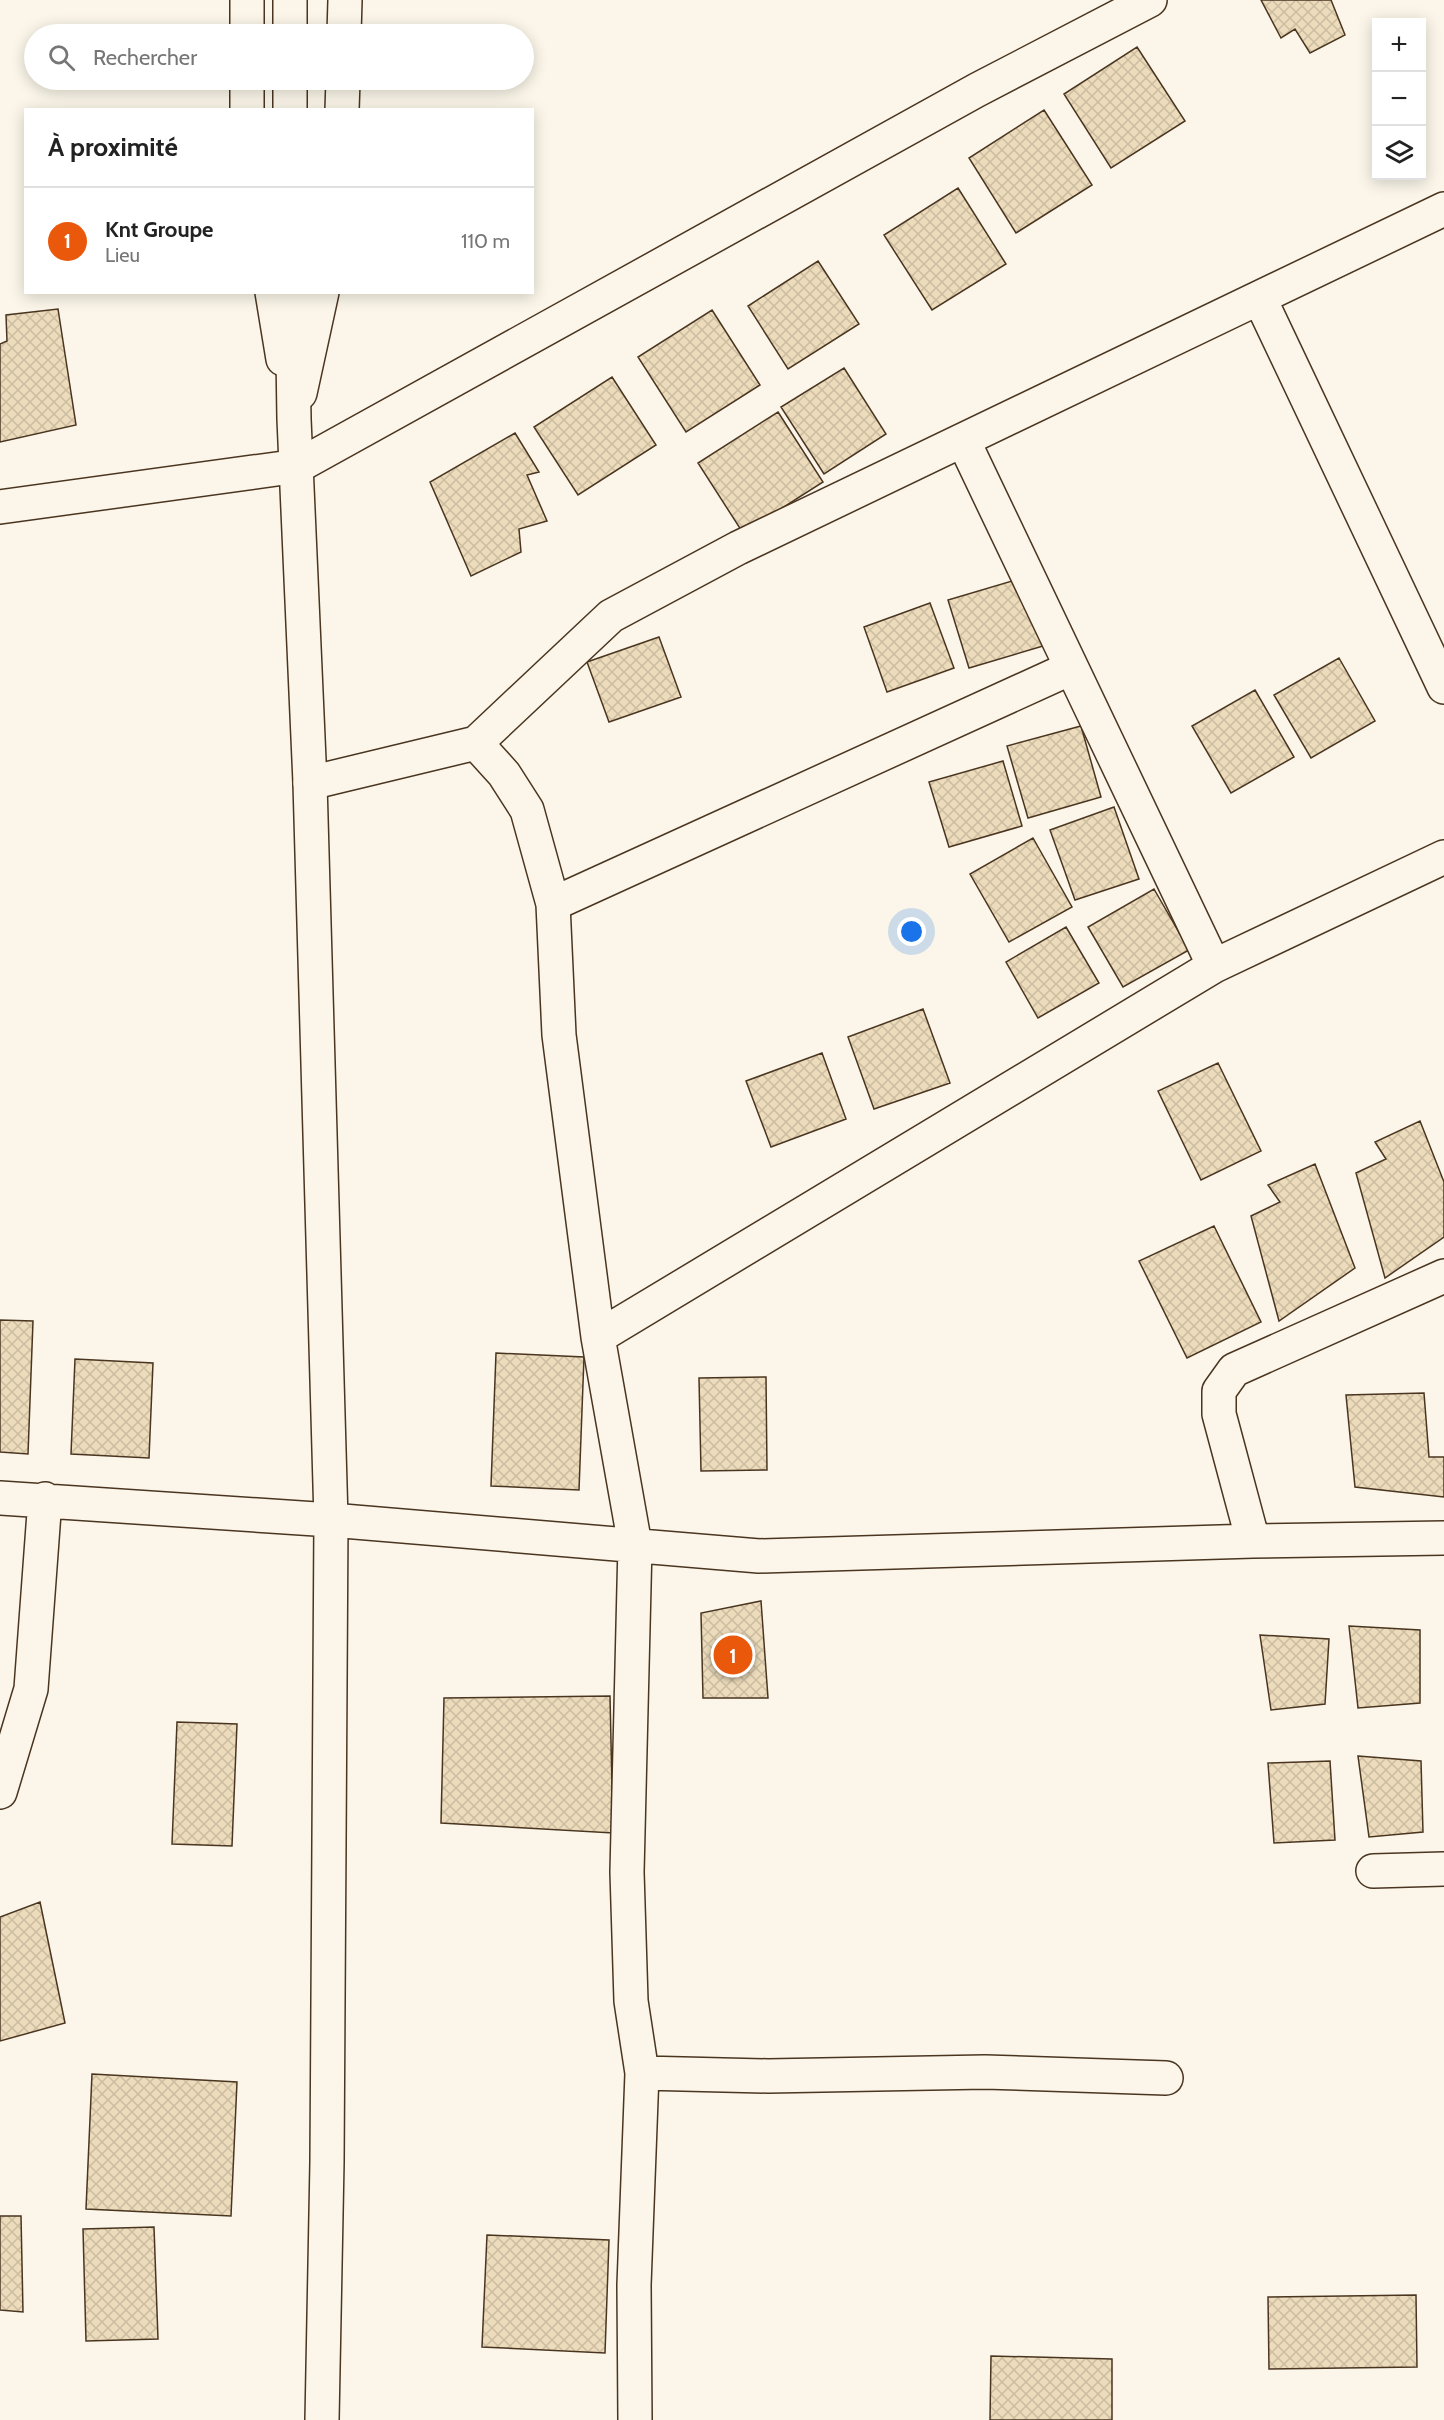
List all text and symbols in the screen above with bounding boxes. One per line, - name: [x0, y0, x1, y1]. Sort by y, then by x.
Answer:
- map controls: [1372, 18, 1426, 180]
- button: +: [1372, 18, 1426, 72]
- search box: [24, 24, 534, 90]
- icon: search: [45, 41, 78, 74]
- text: Rechercher: [93, 44, 197, 71]
- button: −: [1372, 72, 1426, 126]
- button: layers: [1372, 126, 1426, 180]
- text: À proximité: [48, 131, 178, 163]
- text: Knt Groupe: [105, 216, 213, 243]
- text: 1: [64, 229, 71, 253]
- text: 110 m: [461, 229, 510, 253]
- text: Lieu: [105, 243, 140, 267]
- your location: [897, 917, 926, 946]
- pin: 1: [714, 1632, 752, 1678]

